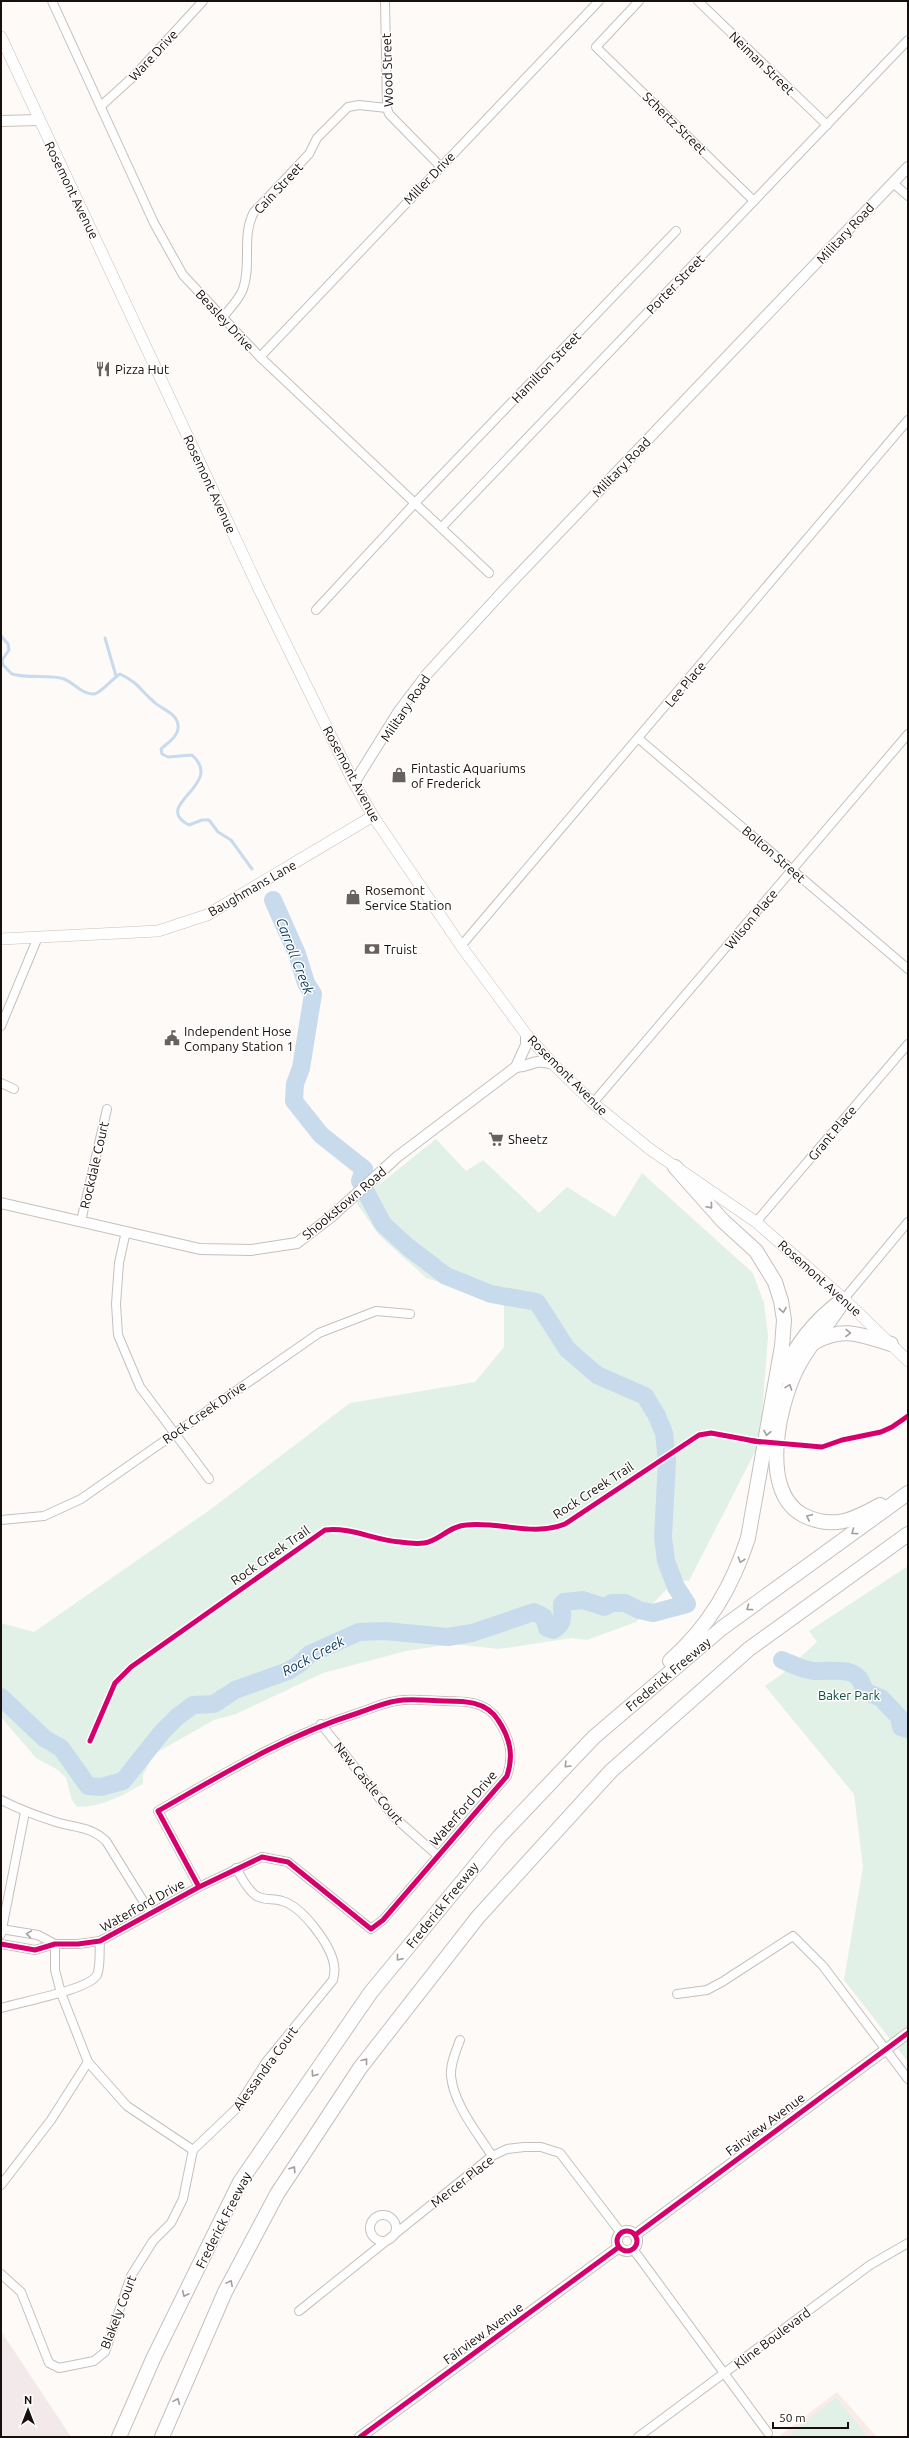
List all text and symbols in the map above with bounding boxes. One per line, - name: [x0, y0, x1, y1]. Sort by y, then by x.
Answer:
- street label: Ware Drive: [126, 27, 180, 83]
- street label: Neiman Street: [727, 29, 797, 97]
- street label: Wood Street: [379, 33, 395, 107]
- street label: Schertz Street: [640, 89, 710, 157]
- street label: Rosemont Avenue: [42, 139, 102, 241]
- street label: Miller Drive: [401, 149, 457, 207]
- street label: Cain Street: [251, 160, 305, 216]
- street label: Military Road: [814, 200, 876, 266]
- street label: Porter Street: [643, 252, 707, 316]
- street label: Beasley Drive: [193, 287, 257, 353]
- street label: Hamilton Street: [509, 329, 583, 405]
- restaurant icon: Pizza Hut: [94, 360, 112, 378]
- place label: Pizza Hut: [115, 362, 169, 376]
- street label: Rosemont Avenue: [181, 433, 239, 535]
- street label: Military Road: [589, 434, 653, 500]
- street label: Lee Place: [662, 658, 708, 710]
- street label: Military Road: [378, 672, 432, 744]
- street label: Rosemont Avenue: [321, 724, 383, 824]
- place label: Fintastic Aquariums of Frederick: [411, 761, 526, 790]
- shop icon: Fintastic Aquariums of Frederick: [390, 766, 408, 784]
- street label: Bolton Street: [740, 823, 808, 885]
- street label: Baughmans Lane: [206, 857, 298, 919]
- place label: Rosemont Service Station: [365, 883, 452, 912]
- street label: Wilson Place: [722, 886, 780, 952]
- shop icon: Rosemont Service Station: [344, 888, 362, 906]
- water label: Carroll Creek: [273, 915, 317, 997]
- bank icon: Truist: [363, 940, 381, 958]
- place label: Truist: [384, 942, 417, 956]
- place label: Independent Hose Company Station 1: [184, 1024, 294, 1053]
- public building icon: Independent Hose Company Station 1: [163, 1029, 181, 1047]
- street label: Rosemont Avenue: [525, 1032, 611, 1118]
- street label: Grant Place: [805, 1103, 859, 1163]
- street label: Rockdale Court: [77, 1120, 111, 1210]
- supermarket icon: Sheetz: [487, 1130, 505, 1148]
- place label: Sheetz: [508, 1132, 548, 1146]
- street label: Shookstown Road: [299, 1164, 389, 1242]
- one-way arrow: [706, 1202, 713, 1209]
- street label: Rosemont Avenue: [776, 1237, 864, 1319]
- one-way arrow: [778, 1307, 787, 1313]
- one-way arrow: [844, 1328, 851, 1337]
- street label: Rock Creek Drive: [160, 1378, 248, 1446]
- one-way arrow: [785, 1384, 793, 1391]
- one-way arrow: [763, 1430, 771, 1436]
- street label: Rock Creek Trail: [550, 1458, 636, 1521]
- one-way arrow: [805, 1514, 813, 1522]
- street label: Rock Creek Trail: [228, 1522, 313, 1587]
- one-way arrow: [851, 1528, 858, 1535]
- one-way arrow: [737, 1557, 745, 1564]
- one-way arrow: [746, 1604, 753, 1611]
- water label: Rock Creek: [279, 1633, 348, 1679]
- street label: Frederick Freeway: [623, 1635, 713, 1713]
- park label: Baker Park: [818, 1688, 881, 1702]
- street label: New Castle Court: [332, 1739, 406, 1827]
- one-way arrow: [564, 1760, 572, 1768]
- street label: Waterford Drive: [427, 1768, 499, 1848]
- street label: Frederick Freeway: [403, 1859, 481, 1951]
- street label: Waterford Drive: [97, 1876, 187, 1934]
- one-way arrow: [26, 1930, 32, 1938]
- one-way arrow: [397, 1953, 404, 1960]
- street label: Alessandra Court: [230, 2024, 300, 2112]
- one-way arrow: [360, 2058, 367, 2065]
- one-way arrow: [311, 2070, 319, 2077]
- street label: Fairview Avenue: [723, 2090, 807, 2158]
- street label: Mercer Place: [428, 2152, 496, 2210]
- one-way arrow: [289, 2166, 296, 2173]
- street label: Frederick Freeway: [193, 2170, 253, 2270]
- street label: Blakely Court: [98, 2273, 138, 2351]
- one-way arrow: [226, 2280, 233, 2287]
- one-way arrow: [182, 2290, 190, 2297]
- street label: Fairview Avenue: [440, 2299, 526, 2367]
- street label: Kline Boulevard: [731, 2305, 813, 2371]
- north arrow: [8, 2390, 48, 2430]
- text: N: [24, 2394, 32, 2406]
- one-way arrow: [172, 2398, 180, 2405]
- scale bar: [773, 2404, 848, 2430]
- text: 50 m: [779, 2411, 806, 2424]

